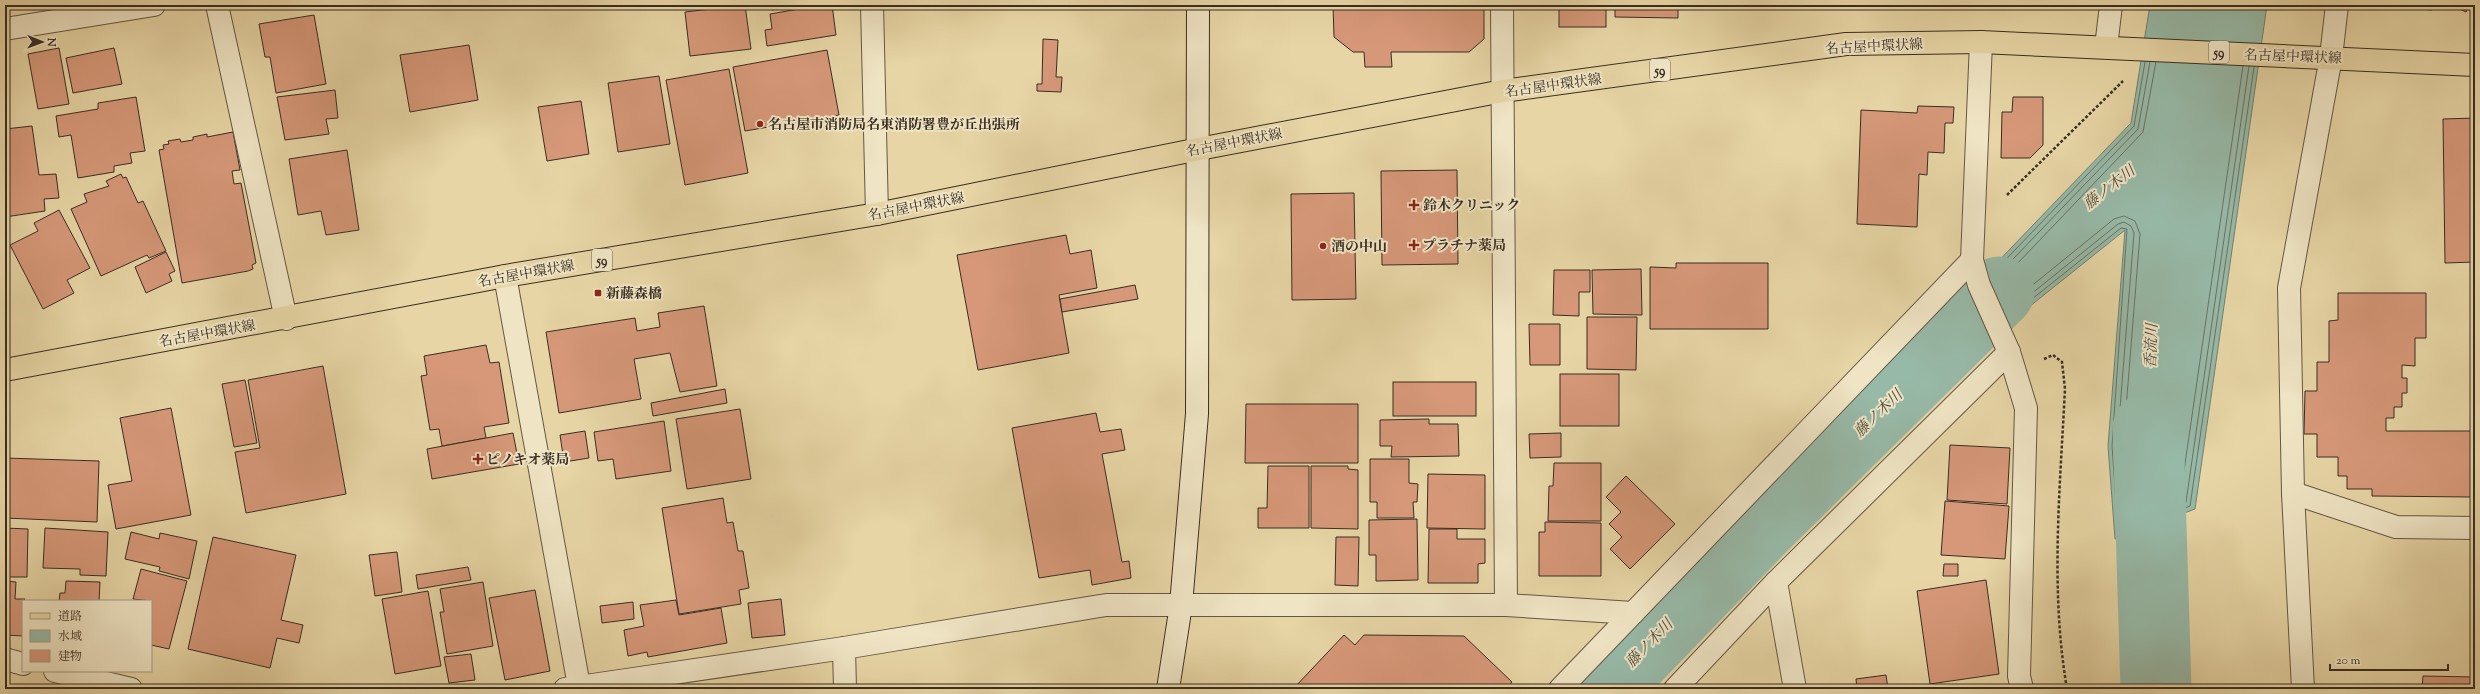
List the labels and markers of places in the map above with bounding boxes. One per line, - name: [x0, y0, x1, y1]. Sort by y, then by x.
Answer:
- place label: 名古屋市消防局名東消防署豊が丘出張所: [768, 116, 1020, 136]
- marker: 名古屋市消防局名東消防署豊が丘出張所: [755, 119, 765, 129]
- place label: 鈴木クリニック: [1423, 197, 1520, 217]
- marker: 鈴木クリニック: [1408, 199, 1420, 211]
- place label: プラチナ薬局: [1422, 237, 1506, 257]
- place label: 酒の中山: [1331, 238, 1387, 258]
- marker: プラチナ薬局: [1409, 240, 1419, 250]
- marker: 酒の中山: [1318, 241, 1328, 251]
- place label: 新藤森橋: [606, 285, 662, 305]
- marker: 新藤森橋: [593, 288, 603, 298]
- place label: ピノキオ薬局: [486, 451, 569, 471]
- marker: ピノキオ薬局: [473, 454, 483, 464]

